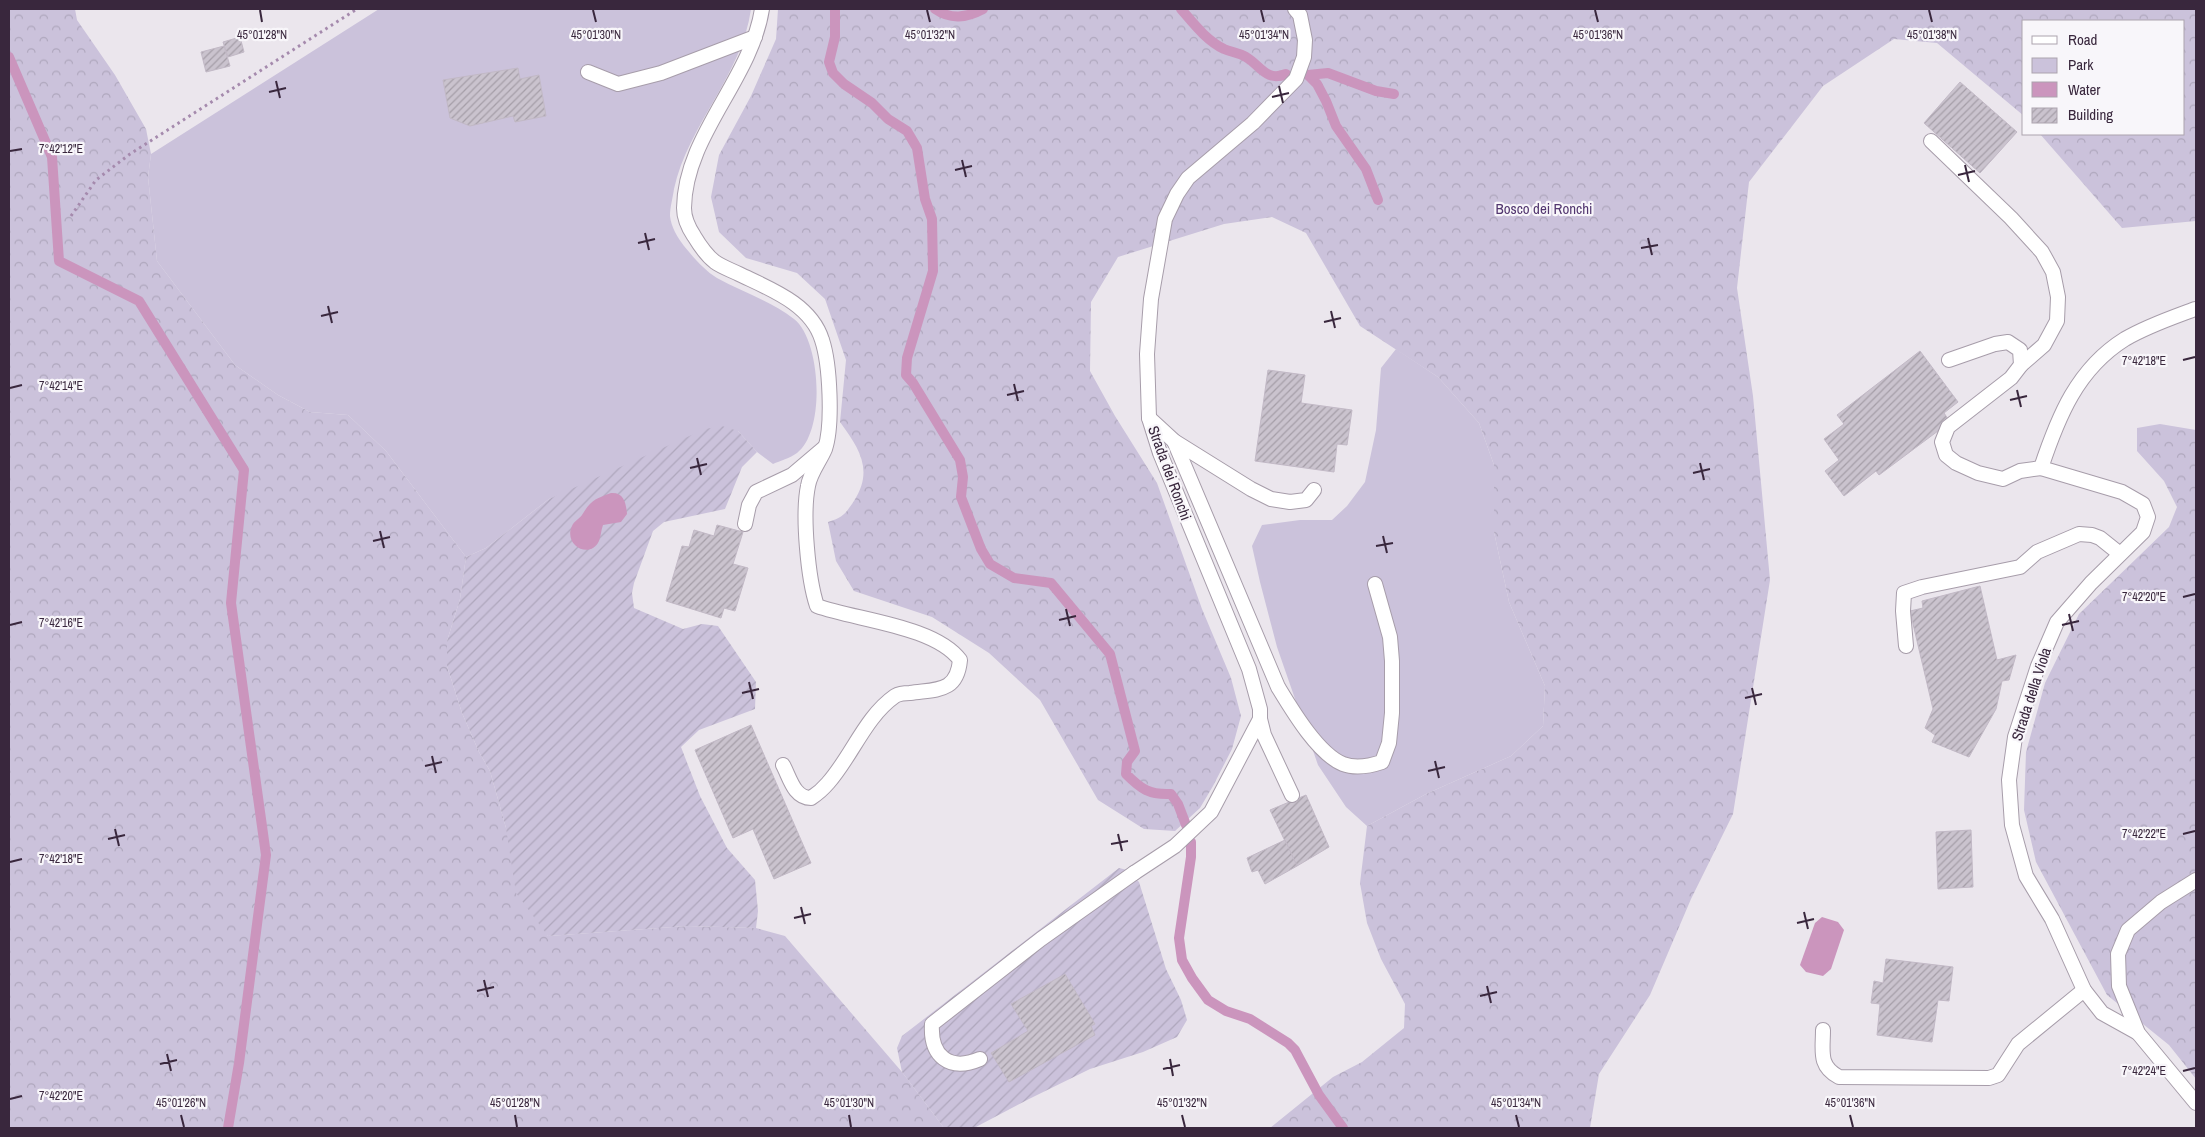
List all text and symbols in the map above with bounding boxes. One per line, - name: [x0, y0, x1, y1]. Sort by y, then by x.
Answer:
- legend: [2022, 20, 2185, 135]
- text: 45°01'28"N: [237, 27, 287, 43]
- text: 45°01'30"N: [571, 27, 621, 43]
- text: 45°01'32"N: [905, 27, 955, 43]
- text: 45°01'34"N: [1239, 27, 1289, 43]
- text: 45°01'36"N: [1573, 27, 1623, 43]
- text: 45°01'38"N: [1907, 27, 1957, 43]
- text: Road: [2068, 29, 2097, 50]
- text: Park: [2068, 54, 2094, 75]
- text: Water: [2068, 79, 2100, 100]
- text: Building: [2068, 104, 2113, 125]
- text: 7°42'12"E: [39, 141, 83, 157]
- park label: Bosco dei Ronchi: [1495, 198, 1593, 219]
- text: 7°42'18"E: [2122, 353, 2166, 369]
- text: 7°42'14"E: [39, 378, 83, 394]
- street label: Strada dei Ronchi: [1143, 423, 1197, 523]
- text: 7°42'20"E: [2122, 589, 2166, 605]
- text: 7°42'16"E: [39, 615, 83, 631]
- street label: Strada della Viola: [2006, 645, 2056, 743]
- text: 7°42'22"E: [2122, 826, 2166, 842]
- text: 7°42'18"E: [39, 851, 83, 867]
- text: 7°42'24"E: [2122, 1063, 2166, 1079]
- text: 7°42'20"E: [39, 1088, 83, 1104]
- text: 45°01'26"N: [156, 1095, 206, 1111]
- text: 45°01'28"N: [490, 1095, 540, 1111]
- text: 45°01'30"N: [824, 1095, 874, 1111]
- text: 45°01'32"N: [1157, 1095, 1207, 1111]
- text: 45°01'34"N: [1491, 1095, 1541, 1111]
- text: 45°01'36"N: [1825, 1095, 1875, 1111]

